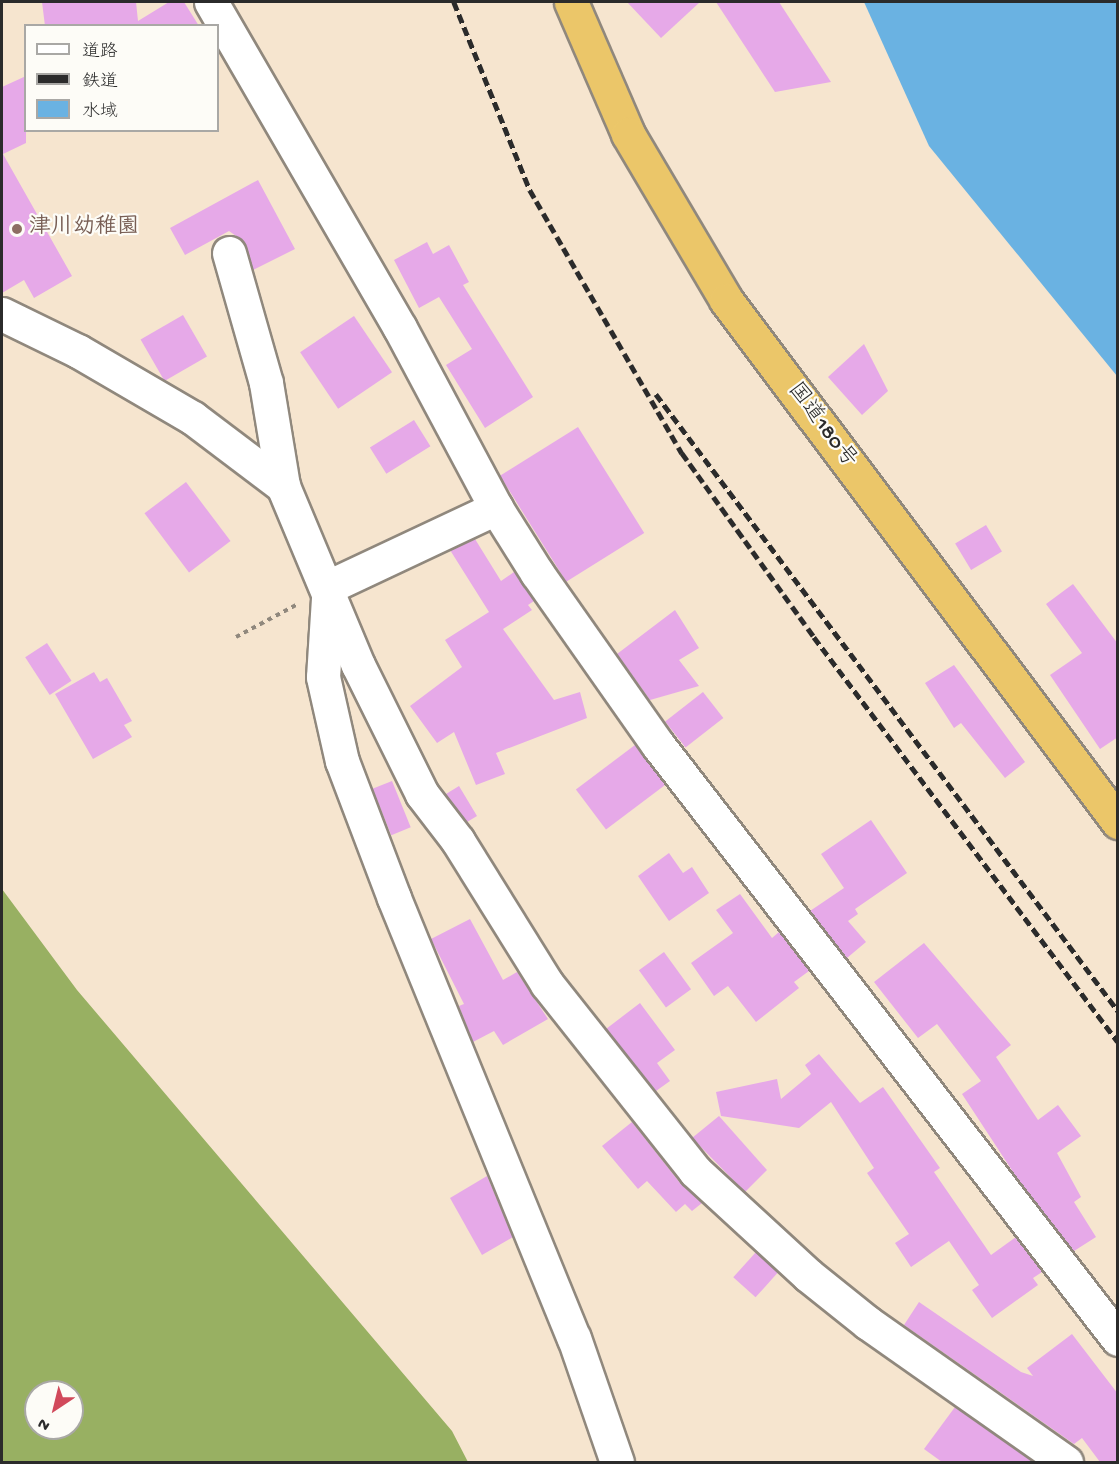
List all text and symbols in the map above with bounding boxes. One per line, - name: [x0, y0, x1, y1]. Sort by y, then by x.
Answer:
- legend: [24, 24, 219, 132]
- text: 道路: [82, 42, 118, 63]
- text: 鉄道: [82, 72, 118, 93]
- text: 水域: [82, 102, 118, 123]
- place label: 津川幼稚園: [29, 216, 139, 242]
- marker: 津川幼稚園: [10, 222, 24, 236]
- street label: 国道180号: [781, 378, 861, 474]
- north arrow: [24, 1380, 84, 1440]
- text: N: [35, 1413, 54, 1434]

